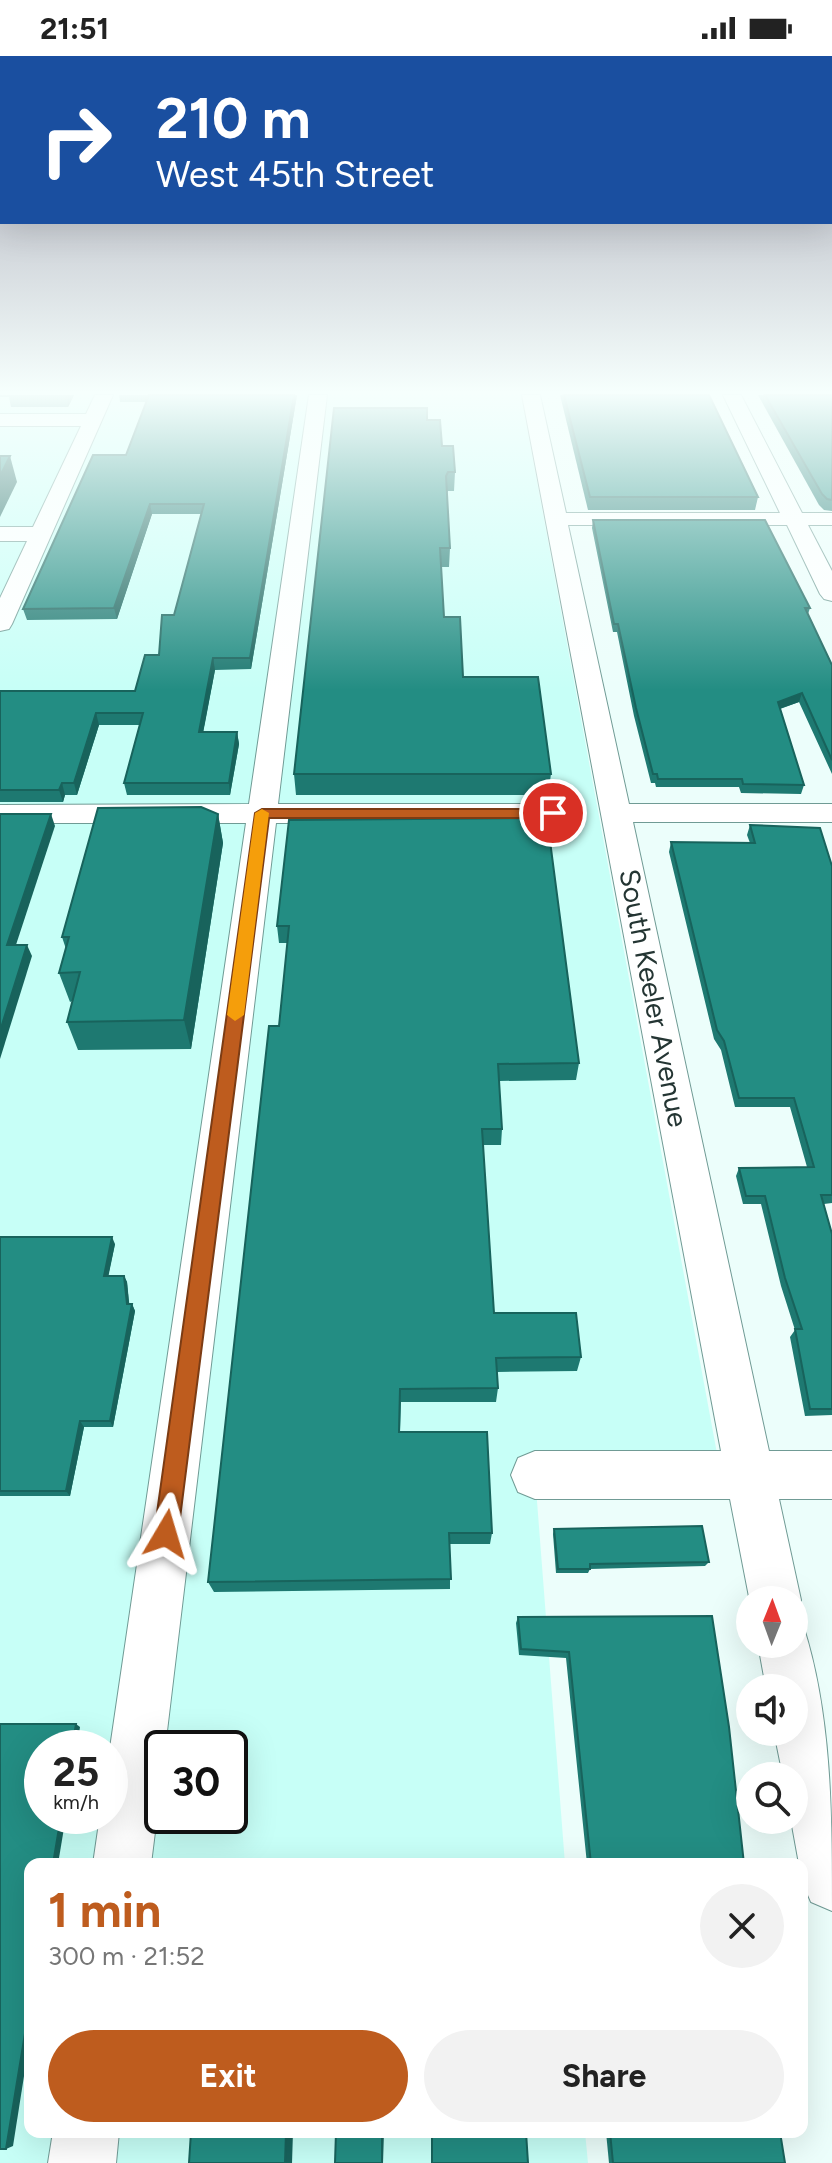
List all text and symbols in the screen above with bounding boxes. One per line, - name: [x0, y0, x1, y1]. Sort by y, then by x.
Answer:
- text: 21:51: [40, 10, 109, 47]
- text: 210 m: [156, 85, 311, 152]
- icon: right: [24, 88, 128, 192]
- text: West 45th Street: [156, 153, 434, 196]
- pin: [519, 779, 587, 847]
- icon: arrive: [531, 791, 575, 835]
- street label: South Keeler Avenue: [612, 866, 696, 1130]
- position arrow: [124, 1492, 208, 1576]
- north arrow: [736, 1586, 808, 1658]
- map controls: [736, 1586, 808, 1834]
- button: sound: [736, 1674, 808, 1746]
- speed limit sign: 30: [144, 1730, 248, 1834]
- text: 25: [53, 1748, 99, 1796]
- button: search: [736, 1762, 808, 1834]
- text: km/h: [53, 1790, 99, 1814]
- text: 1 min: [48, 1881, 161, 1939]
- button: close: [700, 1884, 784, 1968]
- text: 300 m · 21:52: [48, 1940, 205, 1972]
- button: Exit: [48, 2030, 408, 2122]
- button: Share: [424, 2030, 784, 2122]

